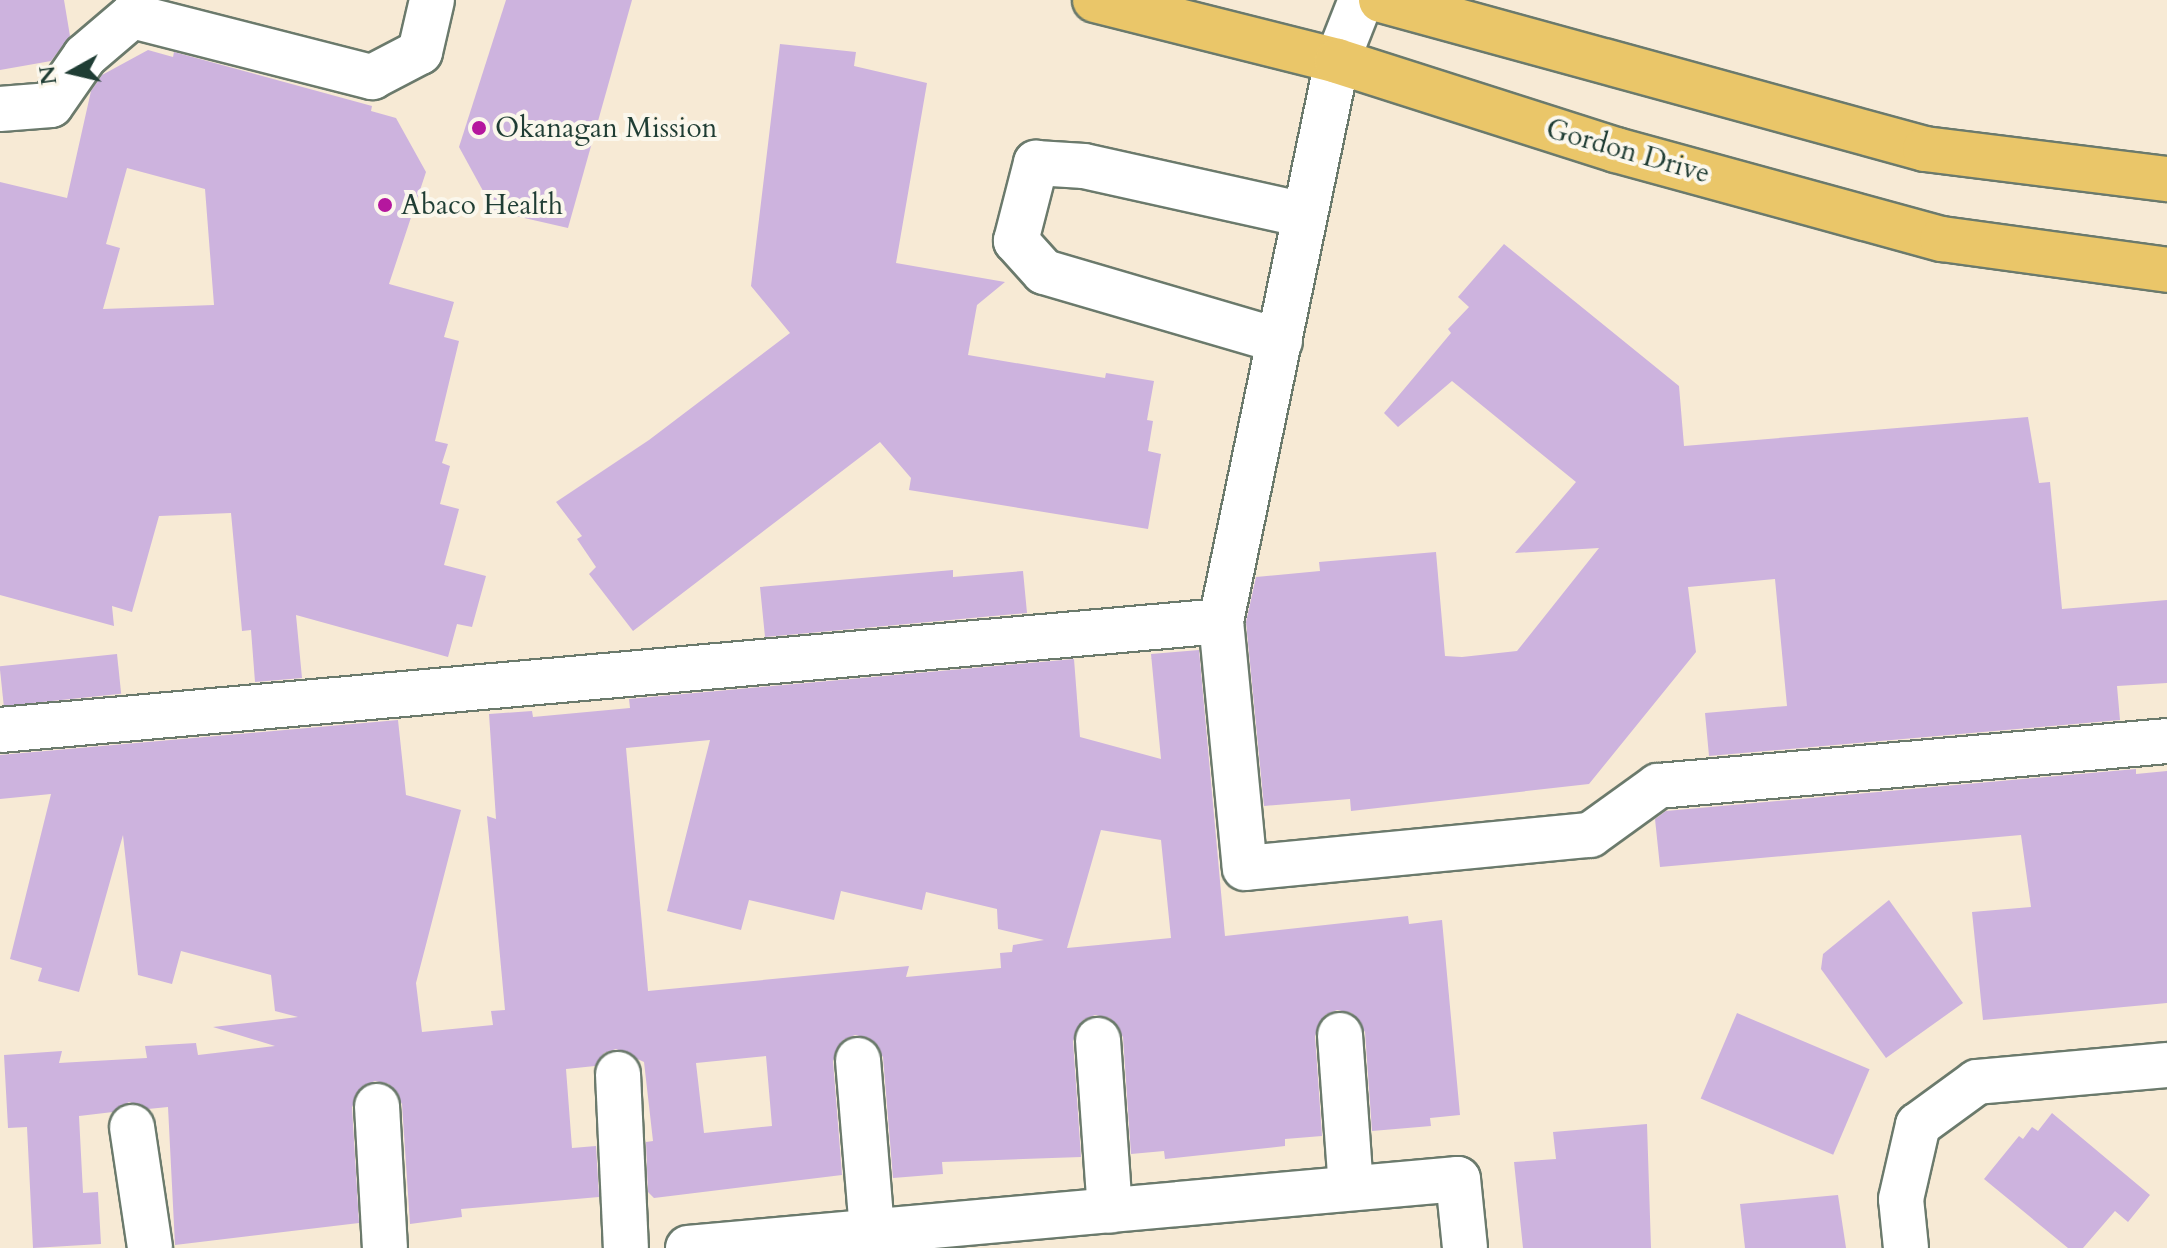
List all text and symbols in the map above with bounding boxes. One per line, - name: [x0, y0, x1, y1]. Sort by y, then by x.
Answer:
- north arrow: [32, 32, 112, 112]
- text: N: [32, 64, 64, 87]
- place label: Okanagan Mission: [495, 111, 717, 145]
- street label: Gordon Drive: [1542, 112, 1714, 190]
- marker: Okanagan Mission: [470, 119, 488, 137]
- place label: Abaco Health: [401, 188, 563, 222]
- marker: Abaco Health: [376, 196, 394, 214]

